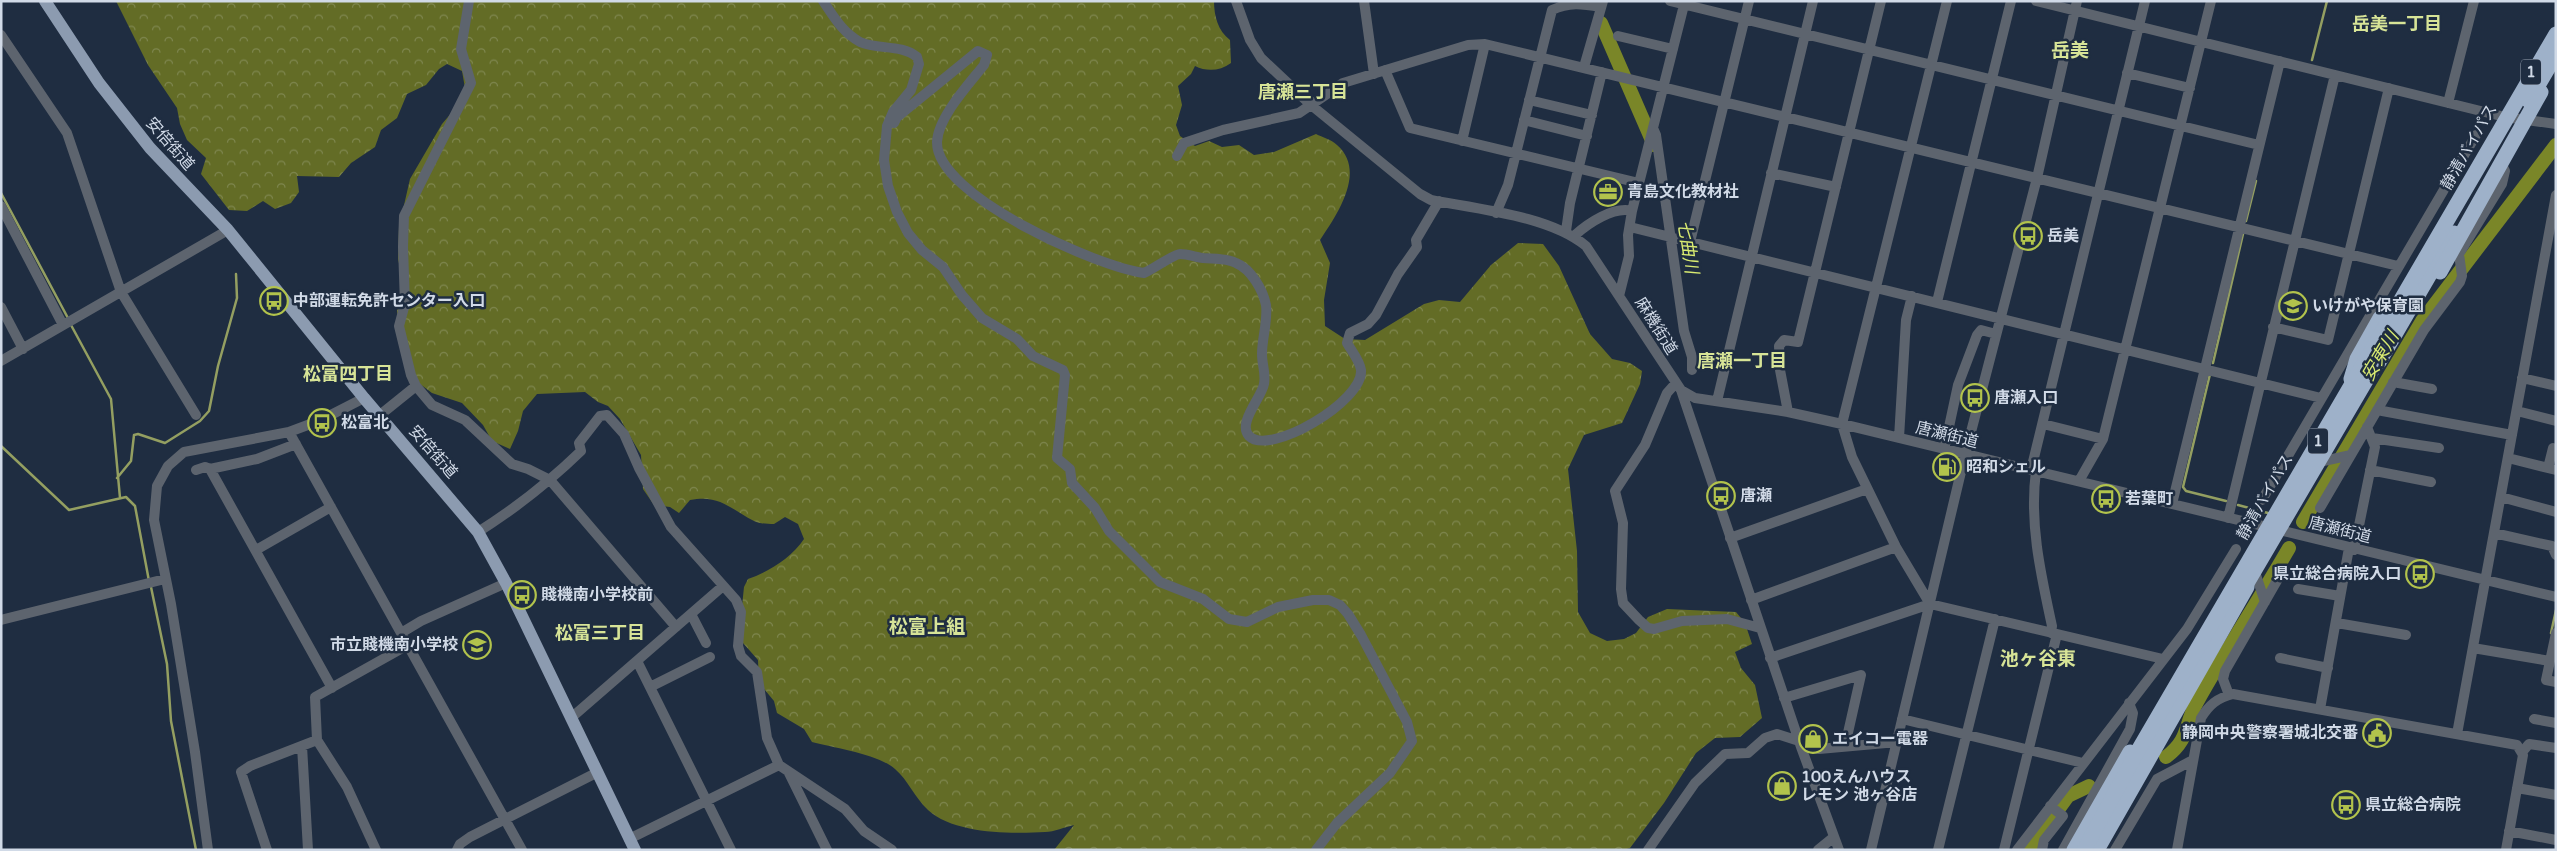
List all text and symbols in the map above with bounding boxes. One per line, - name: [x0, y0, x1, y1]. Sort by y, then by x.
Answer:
- district label: 岳美一丁目: [2352, 13, 2442, 35]
- district label: 岳美: [2051, 40, 2089, 62]
- road number: 1: [2521, 60, 2541, 84]
- district label: 唐瀬三丁目: [1258, 81, 1348, 103]
- street label: 静清バイパス: [2436, 101, 2502, 193]
- street label: 安倍街道: [141, 113, 199, 175]
- office icon: 青島文化教材社: [1593, 177, 1623, 207]
- place label: 青島文化教材社: [1627, 182, 1739, 202]
- water label: 七曲川: [1673, 219, 1703, 277]
- bus stop icon: 岳美: [2013, 221, 2043, 251]
- place label: 岳美: [2047, 226, 2079, 246]
- bus stop icon: 中部運転免許センター入口: [259, 286, 289, 316]
- place label: 中部運転免許センター入口: [293, 291, 485, 311]
- school or university icon: いけがや保育園: [2278, 291, 2308, 321]
- street label: 麻機街道: [1631, 294, 1681, 358]
- place label: いけがや保育園: [2312, 296, 2424, 316]
- water label: 安東川: [2357, 325, 2404, 385]
- district label: 唐瀬一丁目: [1697, 350, 1787, 372]
- district label: 松富四丁目: [303, 363, 393, 385]
- bus stop icon: 唐瀬入口: [1960, 383, 1990, 413]
- place label: 唐瀬入口: [1994, 388, 2058, 408]
- bus stop icon: 松富北: [307, 408, 337, 438]
- place label: 松富北: [341, 413, 389, 433]
- street label: 唐瀬街道: [1914, 418, 1980, 452]
- street label: 安倍街道: [404, 421, 462, 483]
- road number: 1: [2308, 428, 2328, 454]
- street label: 静清バイパス: [2232, 451, 2298, 543]
- fuel station icon: 昭和シェル: [1932, 452, 1962, 482]
- place label: 昭和シェル: [1966, 457, 2046, 477]
- bus stop icon: 唐瀬: [1706, 481, 1736, 511]
- bus stop icon: 若葉町: [2091, 484, 2121, 514]
- place label: 唐瀬: [1740, 486, 1772, 506]
- place label: 若葉町: [2125, 489, 2173, 509]
- street label: 唐瀬街道: [2307, 513, 2373, 547]
- bus stop icon: 県立総合病院入口: [2405, 559, 2435, 589]
- place label: 県立総合病院入口: [2273, 564, 2401, 584]
- bus stop icon: 賤機南小学校前: [507, 580, 537, 610]
- place label: 賤機南小学校前: [541, 585, 653, 605]
- district label: 松富上組: [889, 616, 965, 638]
- district label: 松富三丁目: [555, 622, 645, 644]
- school or university icon: 市立賤機南小学校: [462, 630, 492, 660]
- place label: 市立賤機南小学校: [330, 635, 458, 655]
- district label: 池ヶ谷東: [2000, 648, 2076, 670]
- public building icon: 静岡中央警察署城北交番: [2362, 718, 2392, 748]
- place label: 静岡中央警察署城北交番: [2182, 723, 2358, 743]
- shop icon: エイコー電器: [1798, 724, 1828, 754]
- place label: エイコー電器: [1832, 729, 1929, 749]
- place label: 100えんハウス レモン 池ヶ谷店: [1801, 767, 1917, 805]
- shop icon: 100えんハウス レモン 池ヶ谷店: [1767, 771, 1797, 801]
- bus stop icon: 県立総合病院: [2331, 790, 2361, 820]
- place label: 県立総合病院: [2365, 795, 2461, 815]

